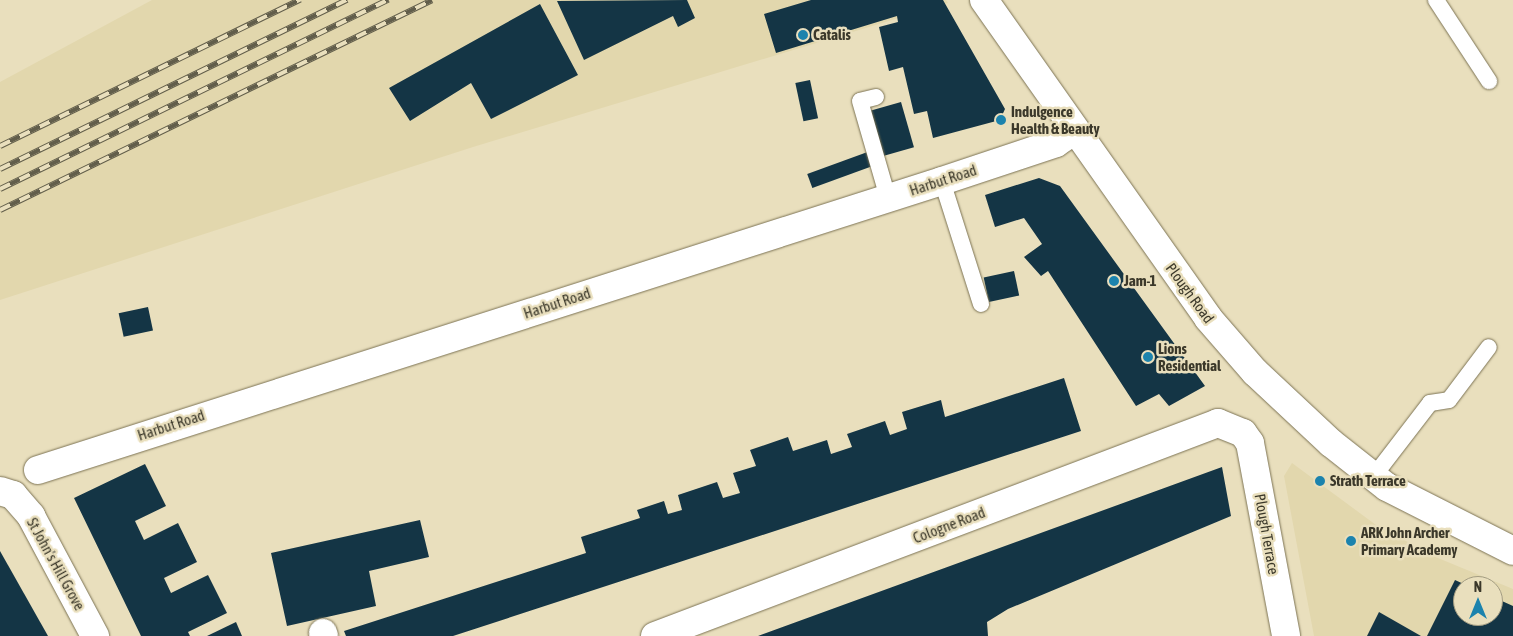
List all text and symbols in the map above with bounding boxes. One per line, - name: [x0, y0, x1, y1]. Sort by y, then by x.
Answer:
- place label: Catalis: [813, 26, 851, 44]
- marker: Catalis: [797, 29, 809, 41]
- place label: Indulgence Health & Beauty: [1011, 102, 1100, 137]
- marker: Indulgence Health & Beauty: [995, 114, 1007, 126]
- street label: Harbut Road: [907, 161, 979, 199]
- street label: Plough Road: [1162, 259, 1218, 327]
- place label: Jam-1: [1124, 272, 1157, 290]
- marker: Jam-1: [1108, 275, 1120, 287]
- street label: Harbut Road: [521, 284, 593, 322]
- place label: Lions Residential: [1158, 339, 1221, 374]
- marker: Lions Residential: [1142, 351, 1154, 363]
- street label: Harbut Road: [135, 406, 207, 444]
- place label: Strath Terrace: [1330, 472, 1406, 490]
- marker: Strath Terrace: [1314, 475, 1326, 487]
- street label: Plough Terrace: [1251, 492, 1283, 576]
- street label: Cologne Road: [910, 503, 988, 547]
- street label: St John's Hill Grove: [23, 515, 89, 613]
- place label: ARK John Archer Primary Academy: [1361, 523, 1457, 558]
- marker: ARK John Archer Primary Academy: [1345, 535, 1357, 547]
- north arrow: [1453, 576, 1503, 626]
- text: N: [1474, 579, 1482, 595]

